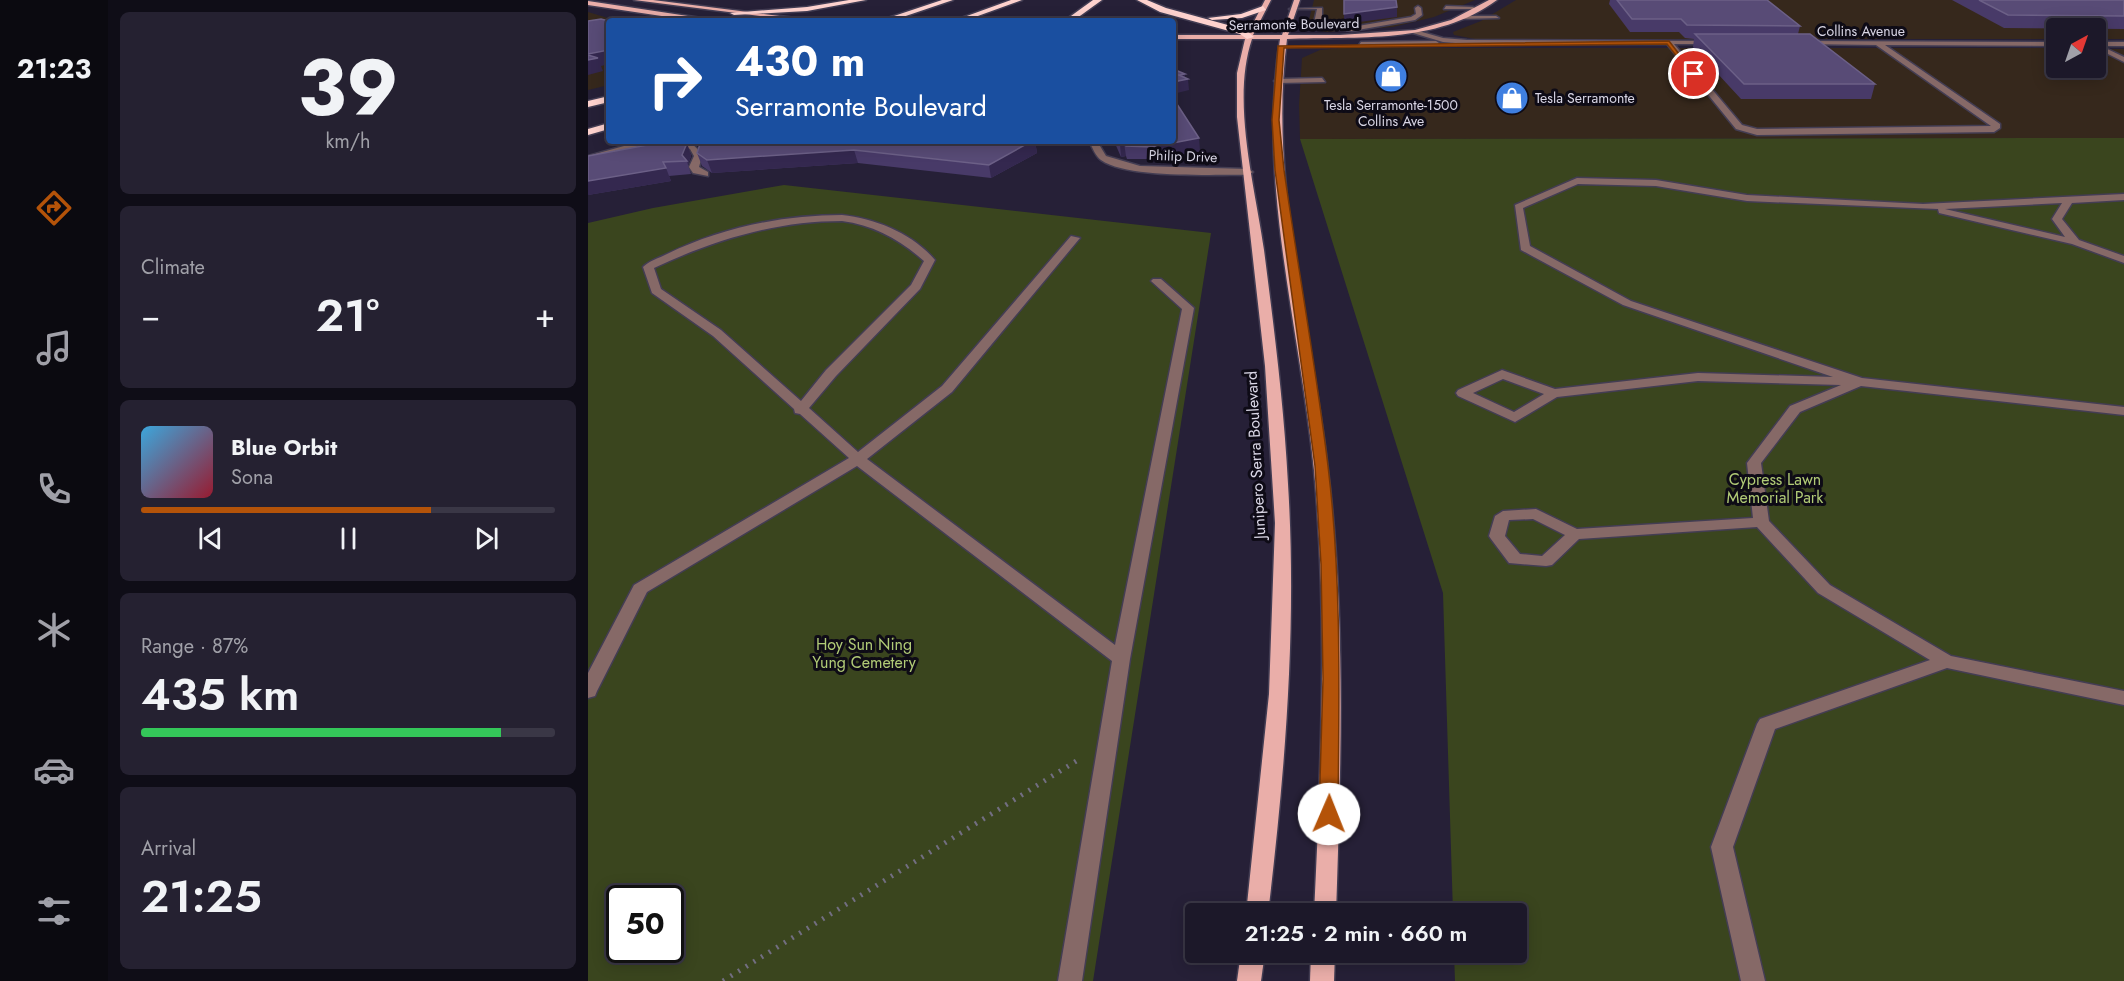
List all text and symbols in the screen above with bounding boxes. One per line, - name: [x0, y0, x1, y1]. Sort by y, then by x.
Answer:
- street label: Serramonte Boulevard: [1229, 13, 1359, 35]
- north arrow: [2046, 18, 2106, 78]
- map controls: [2046, 18, 2106, 78]
- street label: Collins Avenue: [1817, 21, 1905, 41]
- text: 430 m: [735, 31, 865, 92]
- text: 39: [298, 32, 398, 144]
- icon: right: [636, 42, 714, 120]
- pin: [1668, 48, 1719, 99]
- text: 21:23: [17, 49, 91, 88]
- icon: arrive: [1677, 57, 1710, 90]
- shop icon: Tesla Serramonte-1500 Collins Ave: [1373, 58, 1409, 94]
- shop icon: Tesla Serramonte: [1494, 80, 1530, 116]
- text: Serramonte Boulevard: [735, 87, 987, 126]
- place label: Tesla Serramonte: [1535, 88, 1635, 108]
- place label: Tesla Serramonte-1500 Collins Ave: [1324, 95, 1458, 131]
- text: km/h: [325, 127, 371, 156]
- street label: Philip Drive: [1148, 145, 1218, 167]
- icon: directions: [33, 187, 75, 229]
- text: Climate: [141, 253, 205, 282]
- text: 21°: [316, 283, 379, 348]
- text: −: [141, 292, 160, 339]
- text: +: [535, 292, 555, 339]
- icon: music: [33, 327, 75, 369]
- street label: Junipero Serra Boulevard: [1240, 370, 1271, 542]
- text: Blue Orbit: [231, 431, 337, 463]
- text: Sona: [231, 463, 273, 492]
- icon: phone: [33, 468, 75, 510]
- park label: Cypress Lawn Memorial Park: [1727, 468, 1824, 509]
- icon: previous: [194, 522, 227, 555]
- icon: pause: [332, 522, 365, 555]
- icon: next: [470, 522, 503, 555]
- icon: climate: [33, 609, 75, 651]
- text: Range · 87%: [141, 632, 248, 661]
- park label: Hoy Sun Ning Yung Cemetery: [812, 633, 917, 674]
- text: 435 km: [141, 662, 299, 727]
- icon: car: [33, 749, 75, 791]
- position arrow: [1297, 782, 1361, 846]
- text: Arrival: [141, 834, 196, 863]
- text: 21:25: [141, 864, 262, 929]
- speed limit sign: 50: [606, 885, 684, 963]
- icon: filters: [33, 890, 75, 932]
- text: 21:25 · 2 min · 660 m: [1245, 917, 1467, 949]

